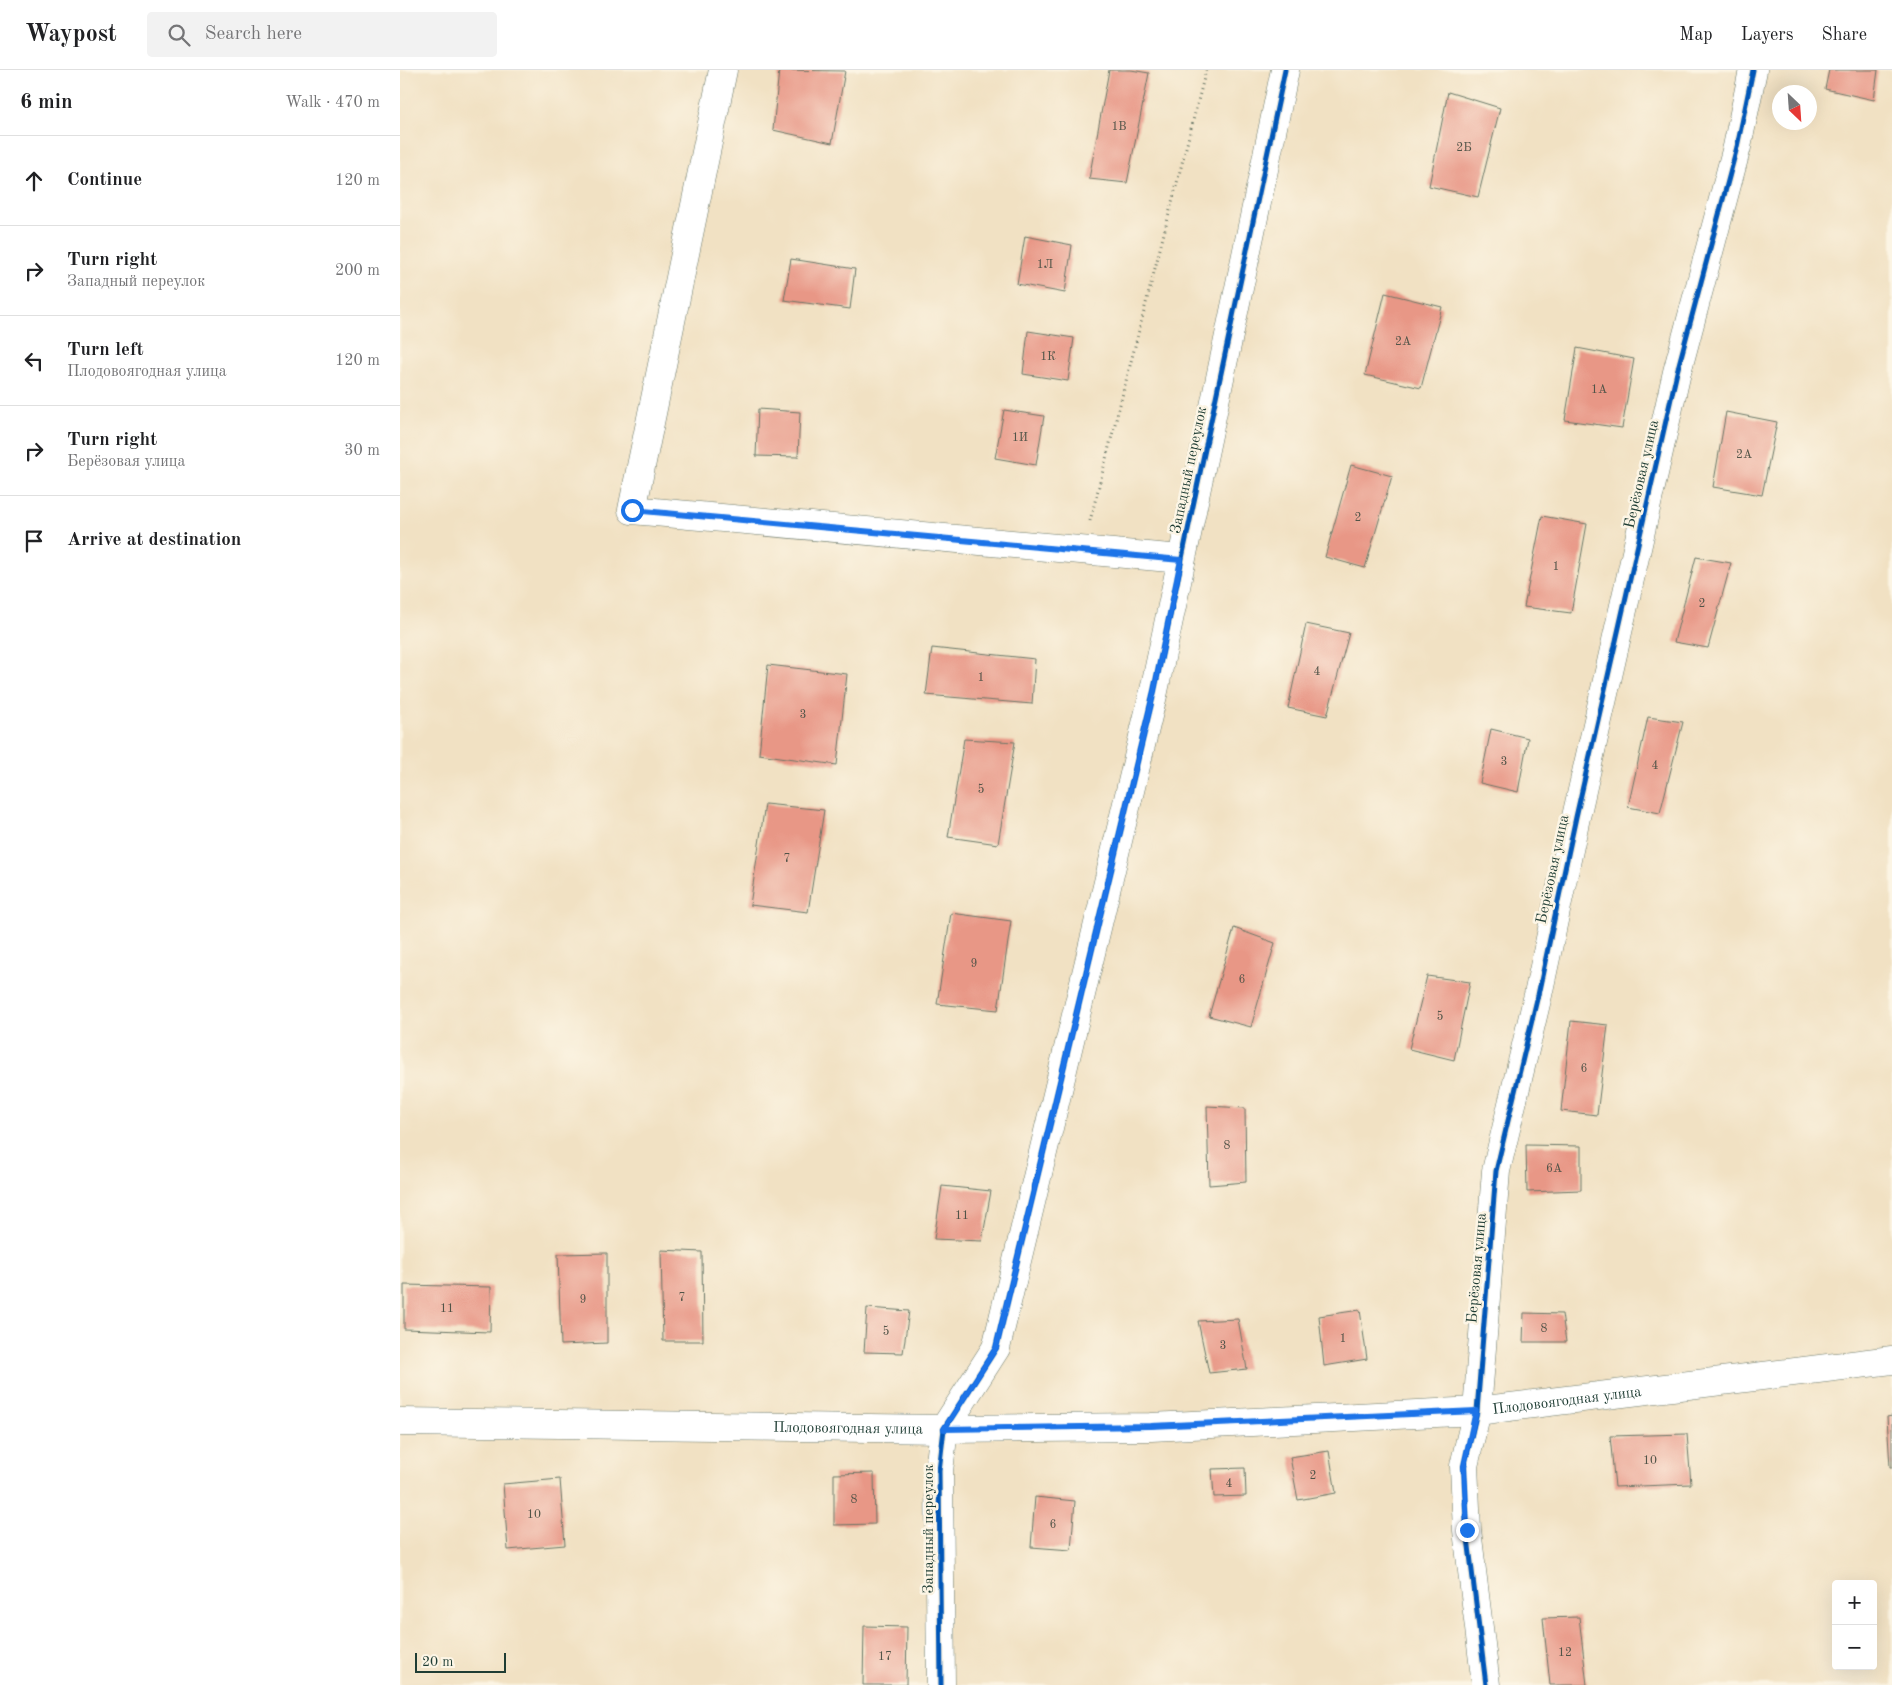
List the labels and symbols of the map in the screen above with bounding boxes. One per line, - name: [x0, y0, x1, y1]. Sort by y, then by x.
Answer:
- north arrow: [1772, 85, 1817, 130]
- house number: 1В: [1111, 121, 1127, 133]
- house number: 2Б: [1456, 142, 1472, 154]
- house number: 1Л: [1037, 259, 1053, 271]
- house number: 2А: [1395, 336, 1411, 348]
- house number: 1К: [1040, 351, 1056, 363]
- house number: 1А: [1591, 384, 1607, 396]
- street label: Западный переулок: [1169, 405, 1210, 535]
- street label: Берёзовая улица: [1623, 418, 1662, 530]
- house number: 1И: [1012, 432, 1028, 444]
- house number: 2А: [1736, 449, 1752, 461]
- route start: [621, 499, 644, 522]
- house number: 2: [1355, 512, 1361, 524]
- house number: 1: [1553, 561, 1559, 573]
- house number: 2: [1699, 598, 1705, 610]
- house number: 4: [1314, 666, 1321, 678]
- house number: 1: [978, 672, 984, 684]
- house number: 3: [800, 709, 806, 721]
- house number: 3: [1501, 756, 1507, 768]
- house number: 4: [1652, 760, 1659, 772]
- house number: 5: [978, 783, 985, 796]
- street label: Берёзовая улица: [1535, 813, 1572, 925]
- house number: 7: [784, 853, 790, 865]
- house number: 9: [971, 958, 977, 970]
- house number: 6: [1239, 974, 1246, 986]
- house number: 5: [1437, 1010, 1444, 1023]
- house number: 6: [1581, 1063, 1588, 1075]
- house number: 8: [1224, 1140, 1231, 1152]
- house number: 6А: [1546, 1163, 1562, 1175]
- house number: 11: [955, 1210, 969, 1222]
- street label: Берёзовая улица: [1465, 1212, 1490, 1324]
- house number: 7: [679, 1292, 685, 1304]
- house number: 9: [580, 1294, 586, 1306]
- house number: 11: [440, 1303, 454, 1315]
- house number: 8: [1541, 1323, 1548, 1335]
- house number: 5: [883, 1325, 890, 1338]
- house number: 1: [1340, 1333, 1346, 1345]
- house number: 3: [1220, 1340, 1226, 1352]
- street label: Плодовоягодная улица: [1492, 1385, 1643, 1418]
- street label: Плодовоягодная улица: [773, 1421, 924, 1438]
- house number: 10: [1643, 1455, 1657, 1467]
- street label: Западный переулок: [922, 1464, 937, 1594]
- house number: 2: [1310, 1470, 1316, 1482]
- house number: 4: [1226, 1478, 1233, 1490]
- house number: 8: [851, 1494, 858, 1506]
- house number: 10: [527, 1509, 541, 1521]
- house number: 6: [1050, 1519, 1057, 1531]
- route end: [1456, 1519, 1479, 1542]
- house number: 12: [1558, 1647, 1572, 1659]
- scale bar: [415, 1650, 506, 1673]
- house number: 17: [878, 1651, 892, 1663]

